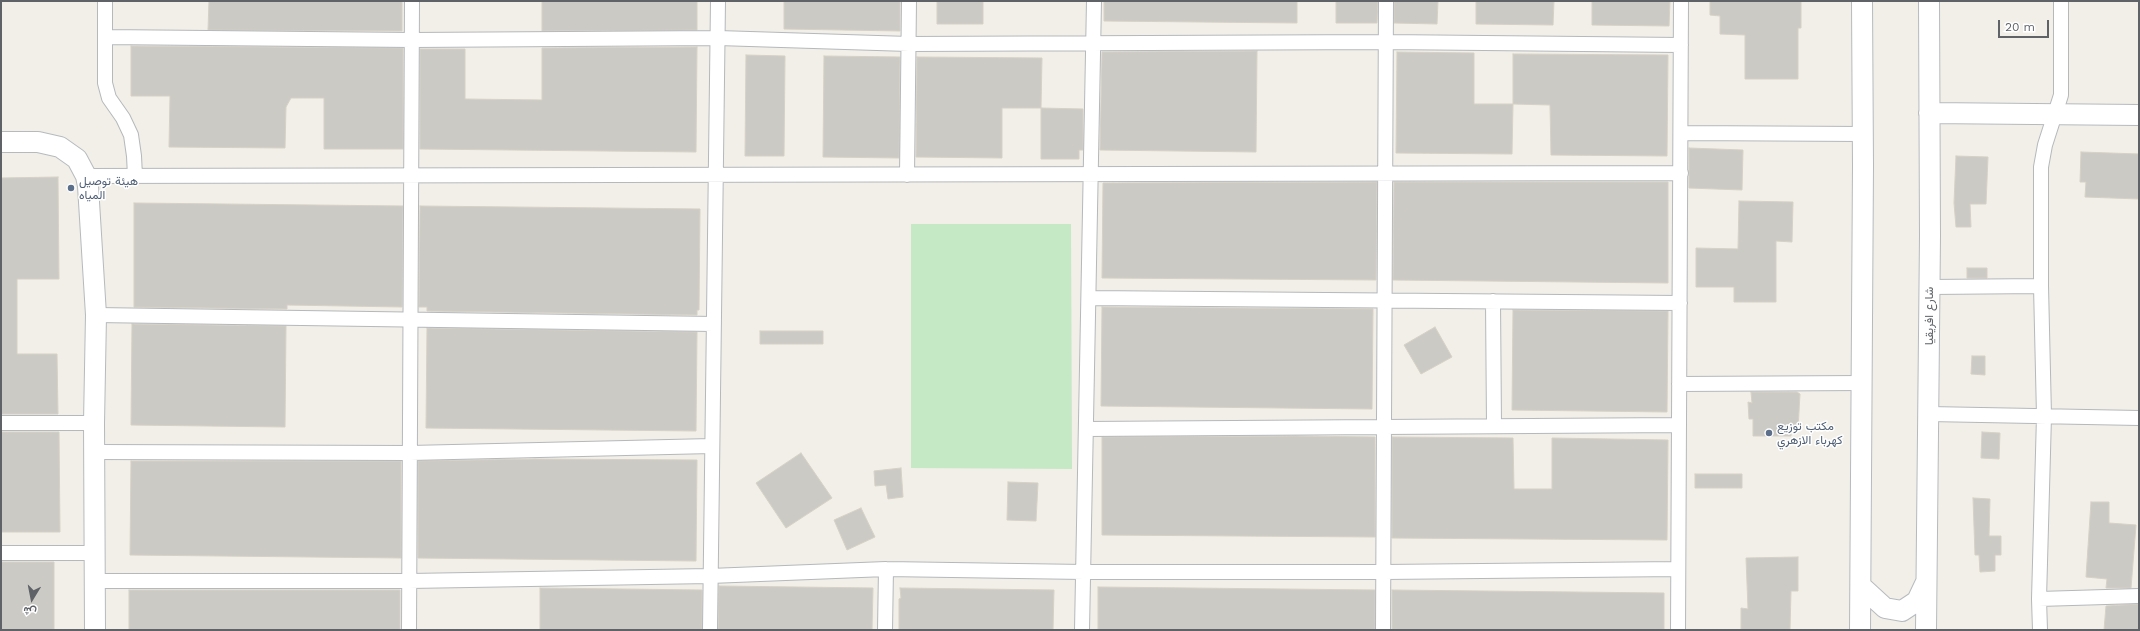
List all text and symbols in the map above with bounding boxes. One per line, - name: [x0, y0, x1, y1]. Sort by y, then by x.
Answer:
- scale bar: [2000, 12, 2051, 38]
- text: 20 m: [2005, 20, 2035, 34]
- place label: هيئة توصيل المياه: [79, 174, 138, 202]
- marker: هيئة توصيل المياه: [66, 183, 76, 193]
- street label: شارع افريقيا: [1922, 287, 1936, 345]
- place label: مكتب توزيع كهرباء الازهري: [1777, 419, 1842, 447]
- marker: مكتب توزيع كهرباء الازهري: [1764, 428, 1774, 438]
- north arrow: [12, 579, 52, 619]
- text: ش: [22, 604, 37, 619]

